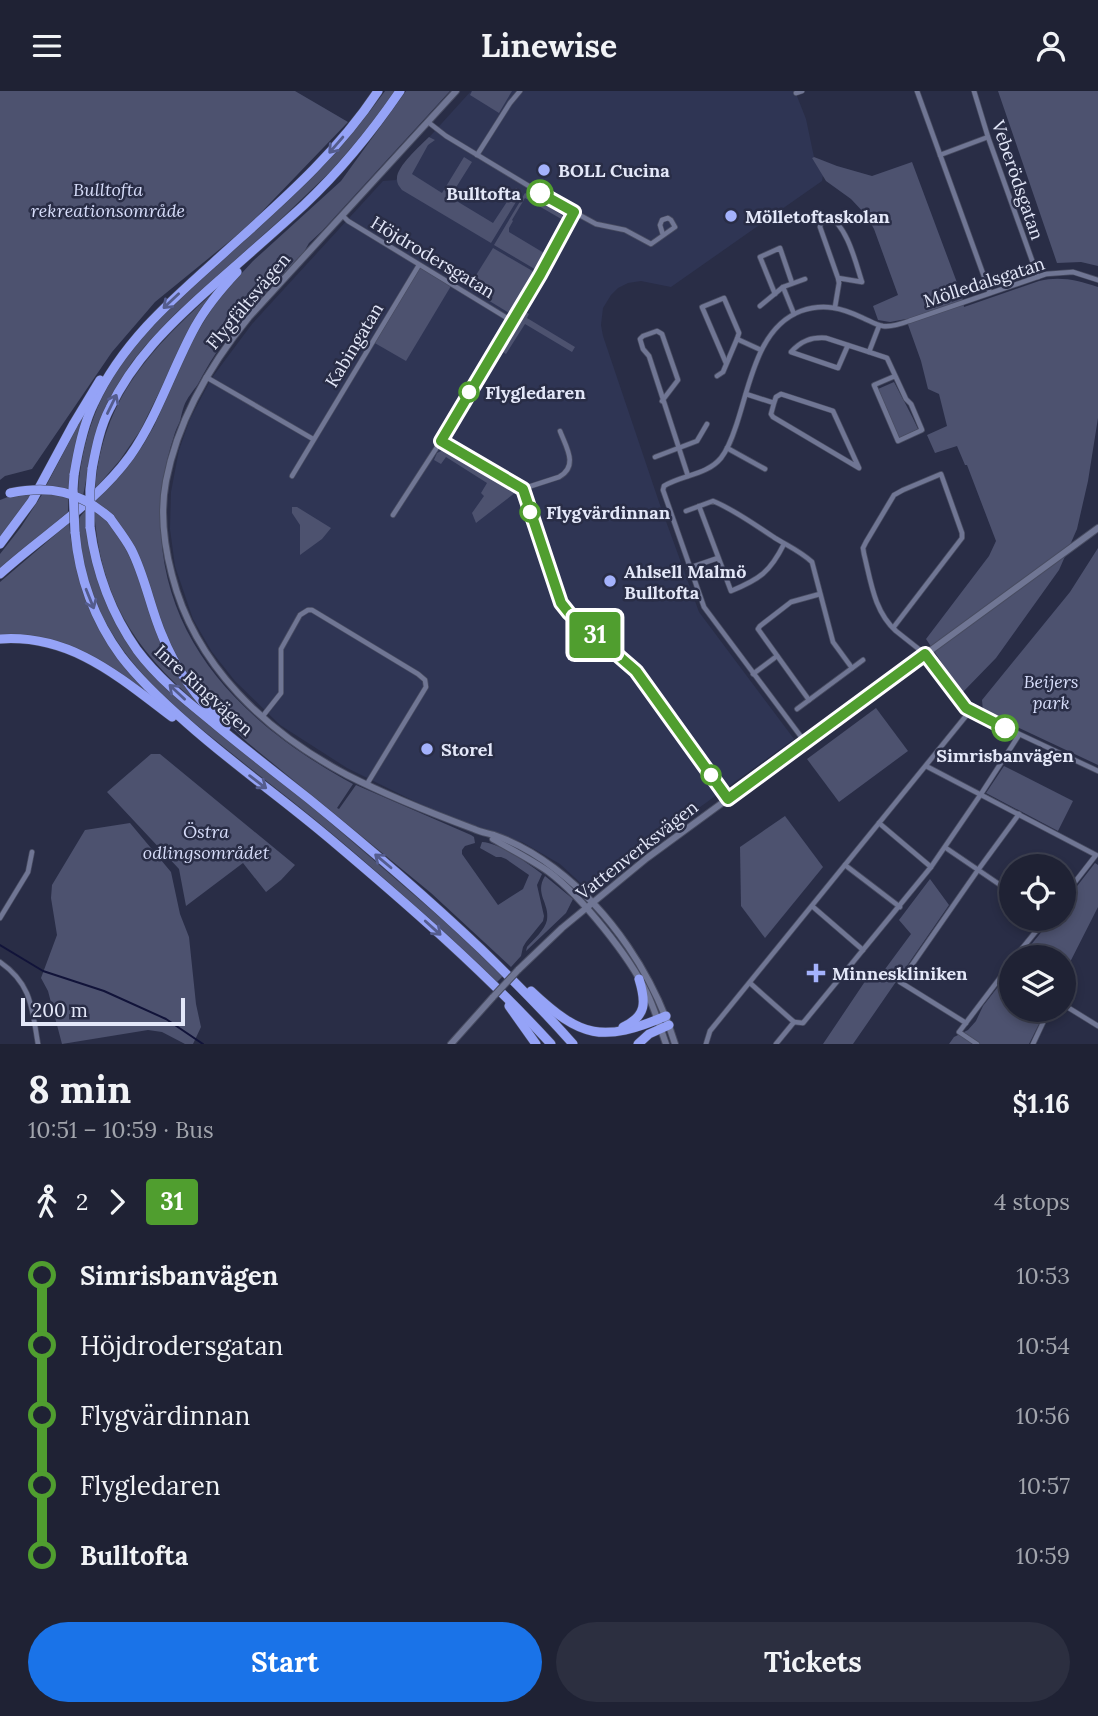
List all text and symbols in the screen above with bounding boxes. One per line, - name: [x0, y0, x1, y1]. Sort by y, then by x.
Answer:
- text: Linewise: [481, 25, 617, 66]
- icon: menu: [28, 27, 66, 65]
- icon: person: [1032, 27, 1070, 65]
- street label: Veberödsgatan: [987, 116, 1049, 243]
- one-way arrow: [328, 136, 344, 154]
- place label: BOLL Cucina: [558, 159, 670, 182]
- marker: BOLL Cucina: [536, 162, 552, 178]
- park label: Bulltofta rekreationsområde: [31, 178, 185, 222]
- marker: Bulltofta: [527, 180, 553, 206]
- place label: Bulltofta: [446, 182, 522, 205]
- place label: Mölletoftaskolan: [745, 205, 890, 228]
- marker: Mölletoftaskolan: [723, 208, 739, 224]
- street label: Höjdrodersgatan: [367, 211, 499, 303]
- street label: Flygfältsvägen: [201, 248, 295, 354]
- street label: Mölledalsgatan: [921, 252, 1048, 312]
- one-way arrow: [163, 292, 180, 309]
- street label: Kabingatan: [320, 299, 388, 391]
- place label: Flygledaren: [485, 381, 586, 404]
- marker: Flygledaren: [459, 382, 479, 402]
- one-way arrow: [106, 394, 119, 415]
- place label: Flygvärdinnan: [546, 501, 671, 524]
- marker: Flygvärdinnan: [520, 502, 540, 522]
- place label: Ahlsell Malmö Bulltofta: [624, 560, 746, 604]
- marker: Ahlsell Malmö Bulltofta: [602, 573, 618, 589]
- one-way arrow: [84, 587, 97, 609]
- line badge: 31: [564, 612, 626, 658]
- text: 31: [583, 619, 607, 650]
- street label: Inre Ringvägen: [150, 640, 258, 740]
- park label: Beijers park: [1023, 670, 1079, 714]
- one-way arrow: [169, 683, 186, 700]
- marker: Simrisbanvägen: [992, 715, 1018, 741]
- place label: Storel: [441, 738, 493, 761]
- marker: Storel: [419, 741, 435, 757]
- place label: Simrisbanvägen: [936, 744, 1074, 767]
- unlabelled marker: [701, 765, 721, 785]
- one-way arrow: [249, 774, 267, 789]
- street label: Vattenverksvägen: [571, 795, 703, 905]
- park label: Östra odlingsområdet: [143, 820, 270, 864]
- one-way arrow: [374, 853, 392, 869]
- map controls: [999, 854, 1076, 1022]
- button: locate: [999, 854, 1076, 931]
- one-way arrow: [424, 920, 442, 936]
- button: layers: [999, 945, 1076, 1022]
- place label: Minneskliniken: [832, 962, 968, 985]
- marker: Minneskliniken: [806, 963, 826, 983]
- scale bar: [21, 995, 186, 1027]
- text: 200 m: [32, 998, 88, 1022]
- text: 8 min: [28, 1065, 131, 1113]
- text: $1.16: [1013, 1087, 1070, 1120]
- text: 10:51 – 10:59 · Bus: [28, 1115, 214, 1144]
- icon: walk: [28, 1183, 66, 1221]
- icon: forward: [98, 1183, 136, 1221]
- text: 31: [160, 1186, 184, 1217]
- text: 2: [76, 1187, 88, 1216]
- text: 4 stops: [994, 1187, 1070, 1216]
- text: Simrisbanvägen: [80, 1259, 278, 1292]
- text: 10:53: [1016, 1261, 1070, 1290]
- text: Höjdrodersgatan: [80, 1329, 283, 1362]
- text: 10:54: [1017, 1331, 1070, 1360]
- text: Flygvärdinnan: [80, 1399, 250, 1432]
- text: 10:56: [1016, 1401, 1070, 1430]
- text: Flygledaren: [80, 1469, 221, 1502]
- text: 10:57: [1018, 1471, 1070, 1500]
- text: Bulltofta: [80, 1539, 188, 1572]
- text: 10:59: [1016, 1541, 1070, 1570]
- button: Start: [28, 1622, 542, 1702]
- button: Tickets: [556, 1622, 1070, 1702]

